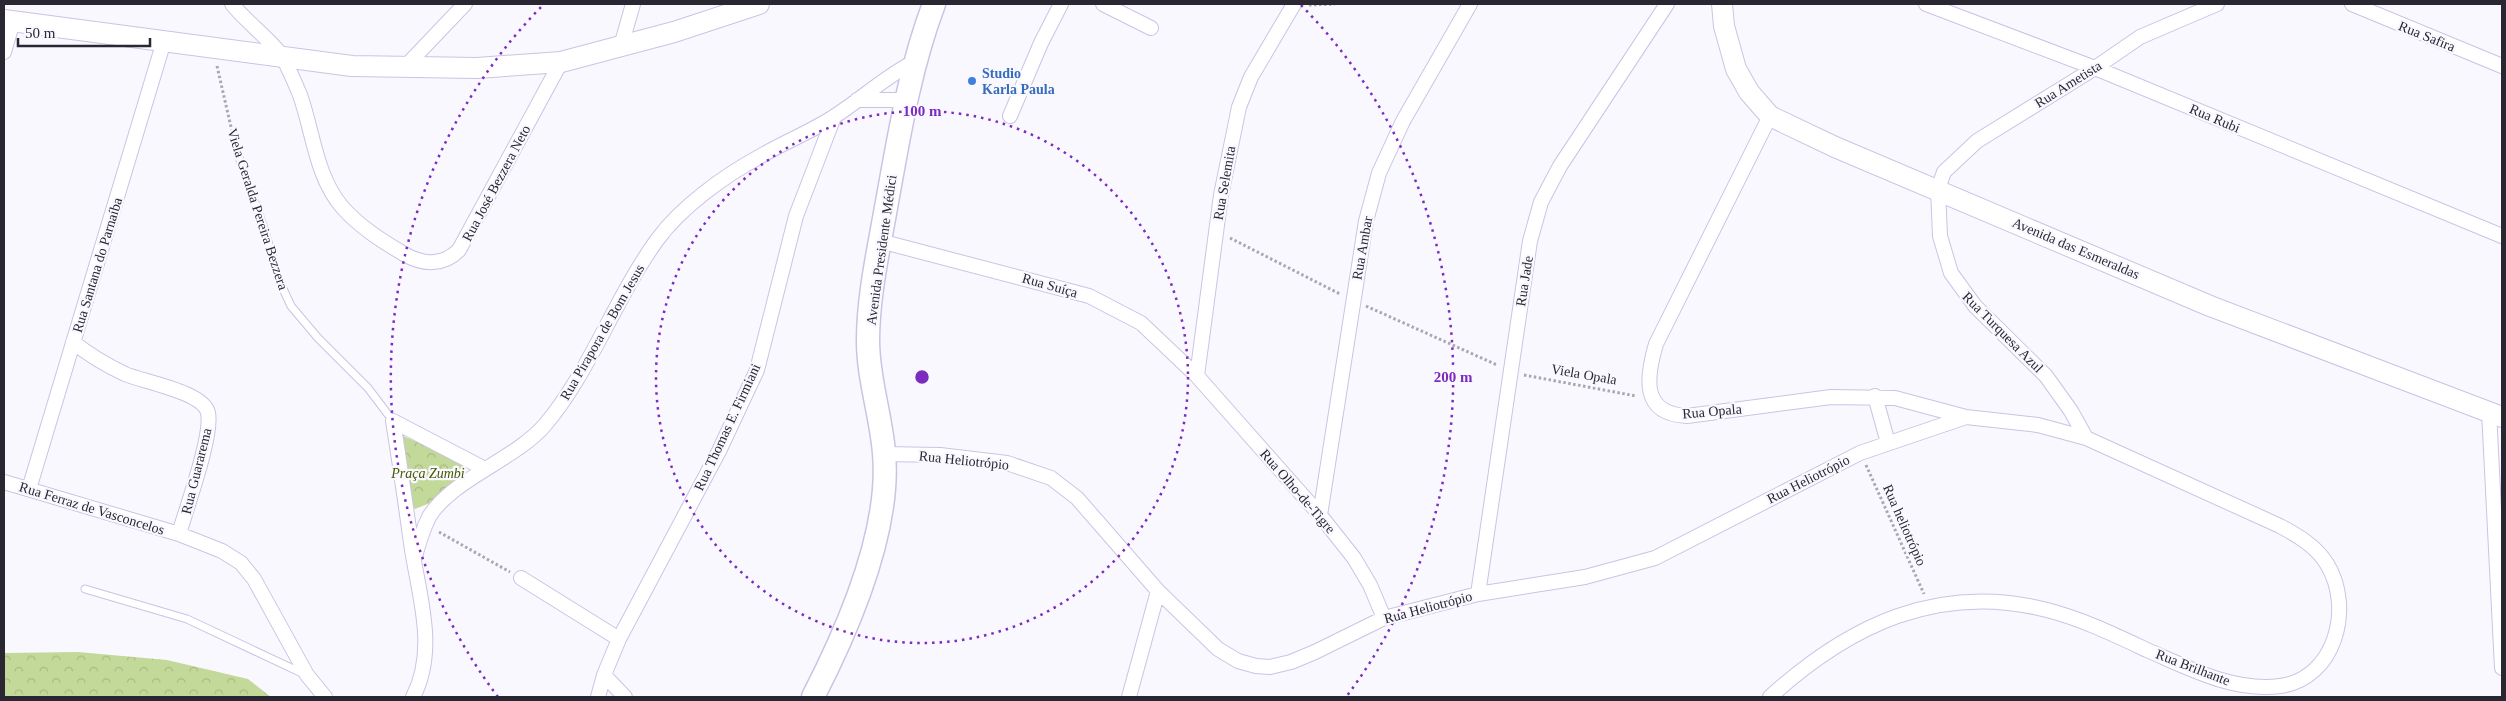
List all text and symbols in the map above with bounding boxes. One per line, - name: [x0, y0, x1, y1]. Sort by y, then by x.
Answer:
- scale bar: [18, 15, 150, 47]
- street label: Rua Safira: [2396, 18, 2458, 55]
- text: 50 m: [25, 25, 56, 41]
- street label: Rua Ametista: [2032, 58, 2105, 111]
- place label: Studio Karla Paula: [982, 66, 1055, 97]
- marker: Studio Karla Paula: [966, 75, 978, 87]
- street label: Rua Rubi: [2187, 101, 2242, 136]
- text: 100 m: [903, 103, 942, 119]
- street label: Rua José Bezzera Neto: [459, 123, 533, 244]
- street label: Viela Geralda Pereira Bezzera: [224, 126, 291, 293]
- street label: Rua Selemita: [1211, 144, 1239, 221]
- street label: Avenida Presidente Médici: [864, 174, 899, 326]
- street label: Rua Santana do Parnaíba: [70, 195, 125, 334]
- street label: Rua Ambar: [1350, 215, 1376, 281]
- street label: Avenida das Esmeraldas: [2010, 215, 2142, 282]
- street label: Rua Jade: [1513, 255, 1536, 307]
- street label: Rua Pirapora de Bom Jesus: [557, 262, 647, 403]
- street label: Rua Suíça: [1020, 270, 1080, 301]
- street label: Rua Turquesa Azul: [1959, 289, 2046, 376]
- street label: Rua Thomas E. Firmiani: [691, 361, 763, 493]
- street label: Viela Opala: [1550, 361, 1619, 388]
- centre of rings: [913, 368, 931, 386]
- text: 200 m: [1434, 369, 1473, 385]
- street label: Rua Opala: [1682, 401, 1743, 422]
- street label: Rua Guararema: [179, 426, 215, 516]
- street label: Rua Olho-de-Tigre: [1257, 446, 1338, 536]
- street label: Rua Heliotrópio: [918, 448, 1010, 473]
- street label: Rua Heliotrópio: [1764, 452, 1852, 507]
- park label: Praça Zumbi: [390, 466, 465, 481]
- street label: Rua Ferraz de Vasconcelos: [17, 479, 166, 538]
- street label: Rua heliotrópio: [1880, 482, 1929, 568]
- street label: Rua Heliotrópio: [1382, 589, 1474, 626]
- street label: Rua Brilhante: [2154, 646, 2232, 688]

